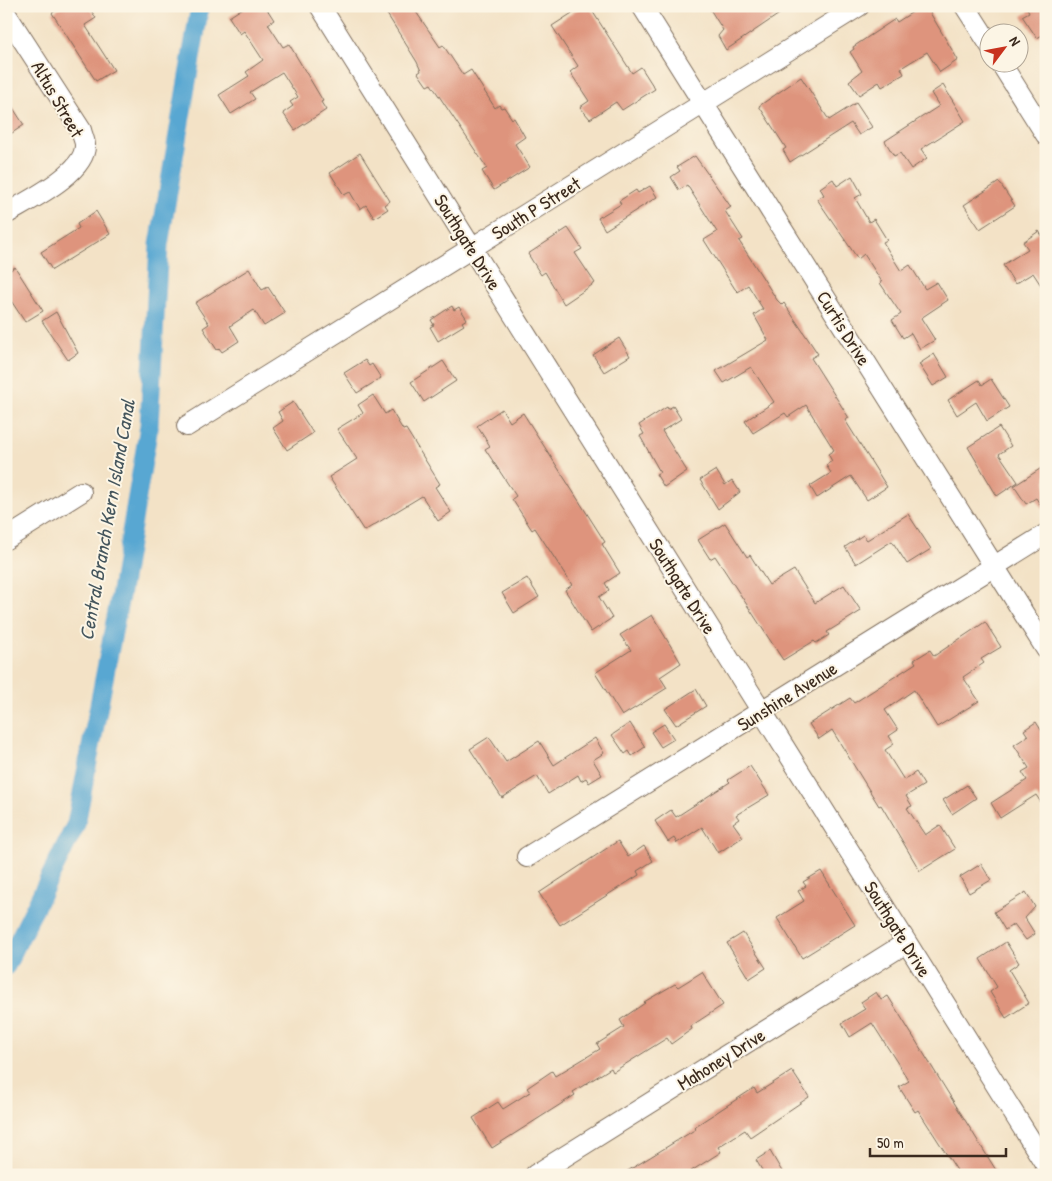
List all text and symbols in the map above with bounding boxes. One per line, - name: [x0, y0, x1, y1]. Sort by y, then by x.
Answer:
- north arrow: [980, 22, 1030, 72]
- text: N: [1005, 33, 1026, 50]
- street label: Altus Street: [26, 56, 91, 142]
- street label: South P Street: [486, 170, 586, 246]
- street label: Southgate Drive: [428, 189, 508, 295]
- street label: Curtis Drive: [811, 286, 877, 371]
- water label: Central Branch Kern Island Canal: [72, 396, 141, 642]
- street label: Southgate Drive: [643, 533, 723, 639]
- street label: Sunshine Avenue: [732, 655, 842, 737]
- street label: Southgate Drive: [858, 876, 938, 982]
- street label: Mahoney Drive: [672, 1022, 770, 1096]
- scale bar: [870, 1126, 1006, 1158]
- text: 50 m: [877, 1132, 904, 1153]

